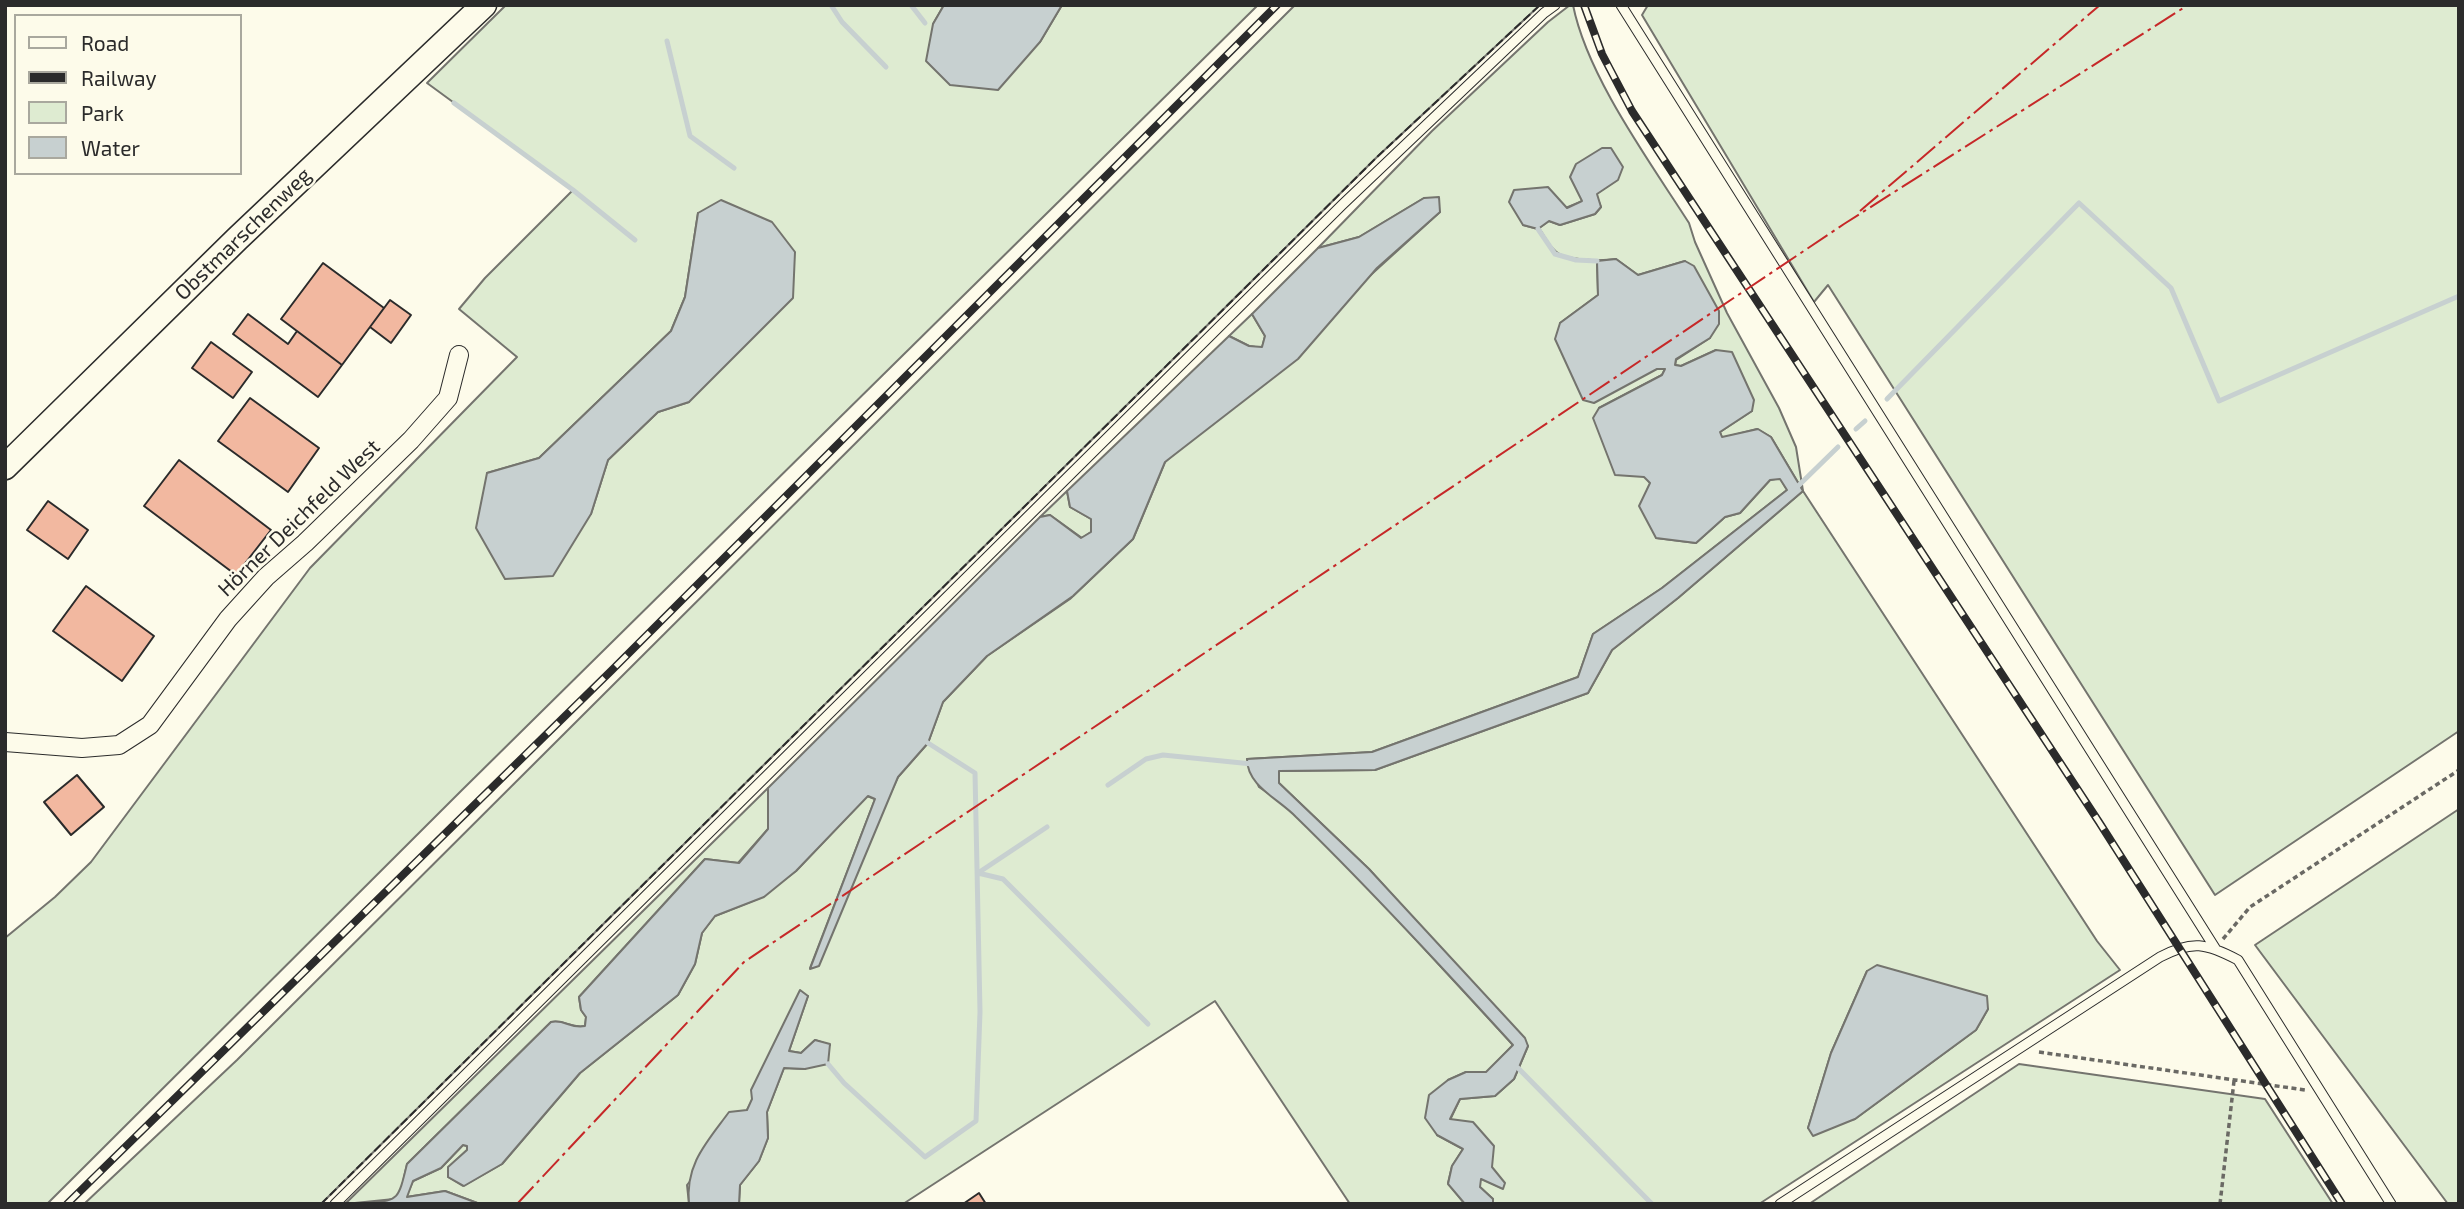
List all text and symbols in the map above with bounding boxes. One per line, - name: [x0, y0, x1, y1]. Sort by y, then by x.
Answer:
- legend: [14, 14, 242, 175]
- text: Road: [81, 30, 129, 55]
- text: Railway: [81, 65, 157, 90]
- text: Park: [81, 100, 124, 125]
- text: Water: [81, 135, 140, 160]
- street label: Obstmarschenweg: [170, 162, 316, 306]
- street label: Hörner Deichfeld West: [213, 434, 385, 602]

